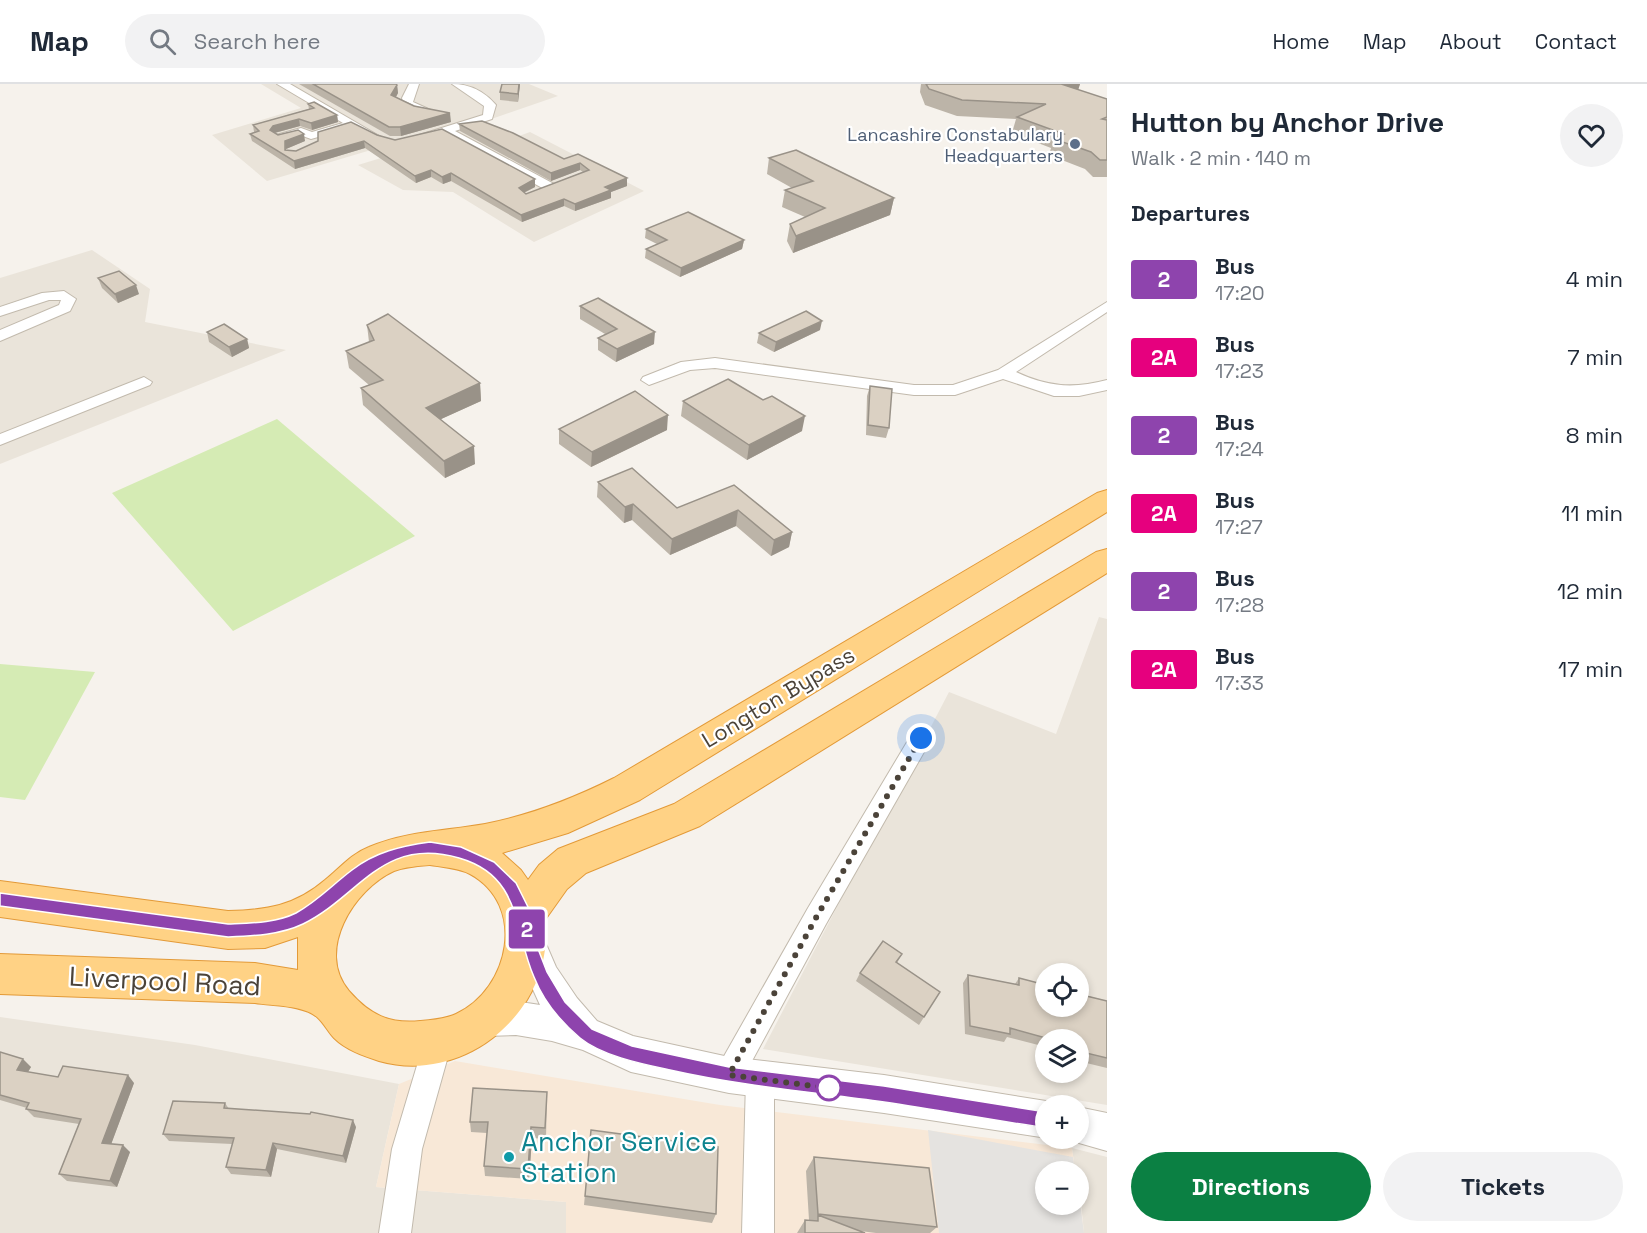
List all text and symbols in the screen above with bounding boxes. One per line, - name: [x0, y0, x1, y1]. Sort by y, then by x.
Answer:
- search box: [125, 14, 545, 68]
- text: Map: [30, 23, 89, 59]
- icon: search: [146, 25, 179, 58]
- text: Search here: [194, 27, 321, 55]
- text: Home: [1272, 28, 1330, 55]
- text: Map: [1363, 28, 1407, 55]
- text: About: [1440, 28, 1502, 55]
- text: Contact: [1535, 28, 1617, 55]
- text: Hutton by Anchor Drive: [1131, 104, 1444, 140]
- button: heart: [1560, 104, 1623, 167]
- place label: Lancashire Constabulary Headquarters: [847, 123, 1063, 167]
- marker: Lancashire Constabulary Headquarters: [1068, 137, 1082, 151]
- text: Walk · 2 min · 140 m: [1131, 145, 1311, 171]
- text: Departures: [1131, 199, 1250, 227]
- text: Bus: [1215, 252, 1255, 280]
- text: 4 min: [1566, 265, 1623, 293]
- text: 2: [1158, 266, 1170, 293]
- text: 17:20: [1215, 280, 1265, 306]
- text: Bus: [1215, 330, 1255, 358]
- text: 7 min: [1567, 343, 1623, 371]
- text: 2A: [1151, 344, 1177, 371]
- text: 17:23: [1215, 358, 1264, 384]
- text: Bus: [1215, 408, 1255, 436]
- text: 8 min: [1566, 421, 1623, 449]
- text: 2: [1158, 422, 1170, 449]
- text: 17:24: [1215, 436, 1264, 462]
- text: Bus: [1215, 486, 1255, 514]
- text: 11 min: [1561, 499, 1623, 527]
- text: 2A: [1151, 500, 1177, 527]
- text: 17:27: [1215, 514, 1263, 540]
- text: Bus: [1215, 564, 1255, 592]
- text: 12 min: [1557, 577, 1623, 605]
- text: 2: [1158, 578, 1170, 605]
- text: 17:28: [1215, 592, 1264, 618]
- street label: Longton Bypass: [696, 640, 860, 754]
- text: Bus: [1215, 642, 1255, 670]
- text: 17 min: [1558, 655, 1623, 683]
- text: 2A: [1151, 656, 1177, 683]
- text: 17:33: [1215, 670, 1264, 696]
- your location: [906, 723, 936, 753]
- line badge: 2: [508, 910, 546, 948]
- text: 2: [521, 916, 533, 943]
- street label: Liverpool Road: [68, 958, 262, 1004]
- map controls: [1035, 963, 1089, 1215]
- button: locate: [1035, 963, 1089, 1017]
- button: layers: [1035, 1029, 1089, 1083]
- unlabelled marker: [816, 1075, 842, 1101]
- button: +: [1035, 1095, 1089, 1149]
- place label: Anchor Service Station: [521, 1124, 717, 1190]
- marker: Anchor Service Station: [502, 1150, 516, 1164]
- button: Directions: [1131, 1152, 1371, 1221]
- button: Tickets: [1383, 1152, 1623, 1221]
- button: −: [1035, 1161, 1089, 1215]

